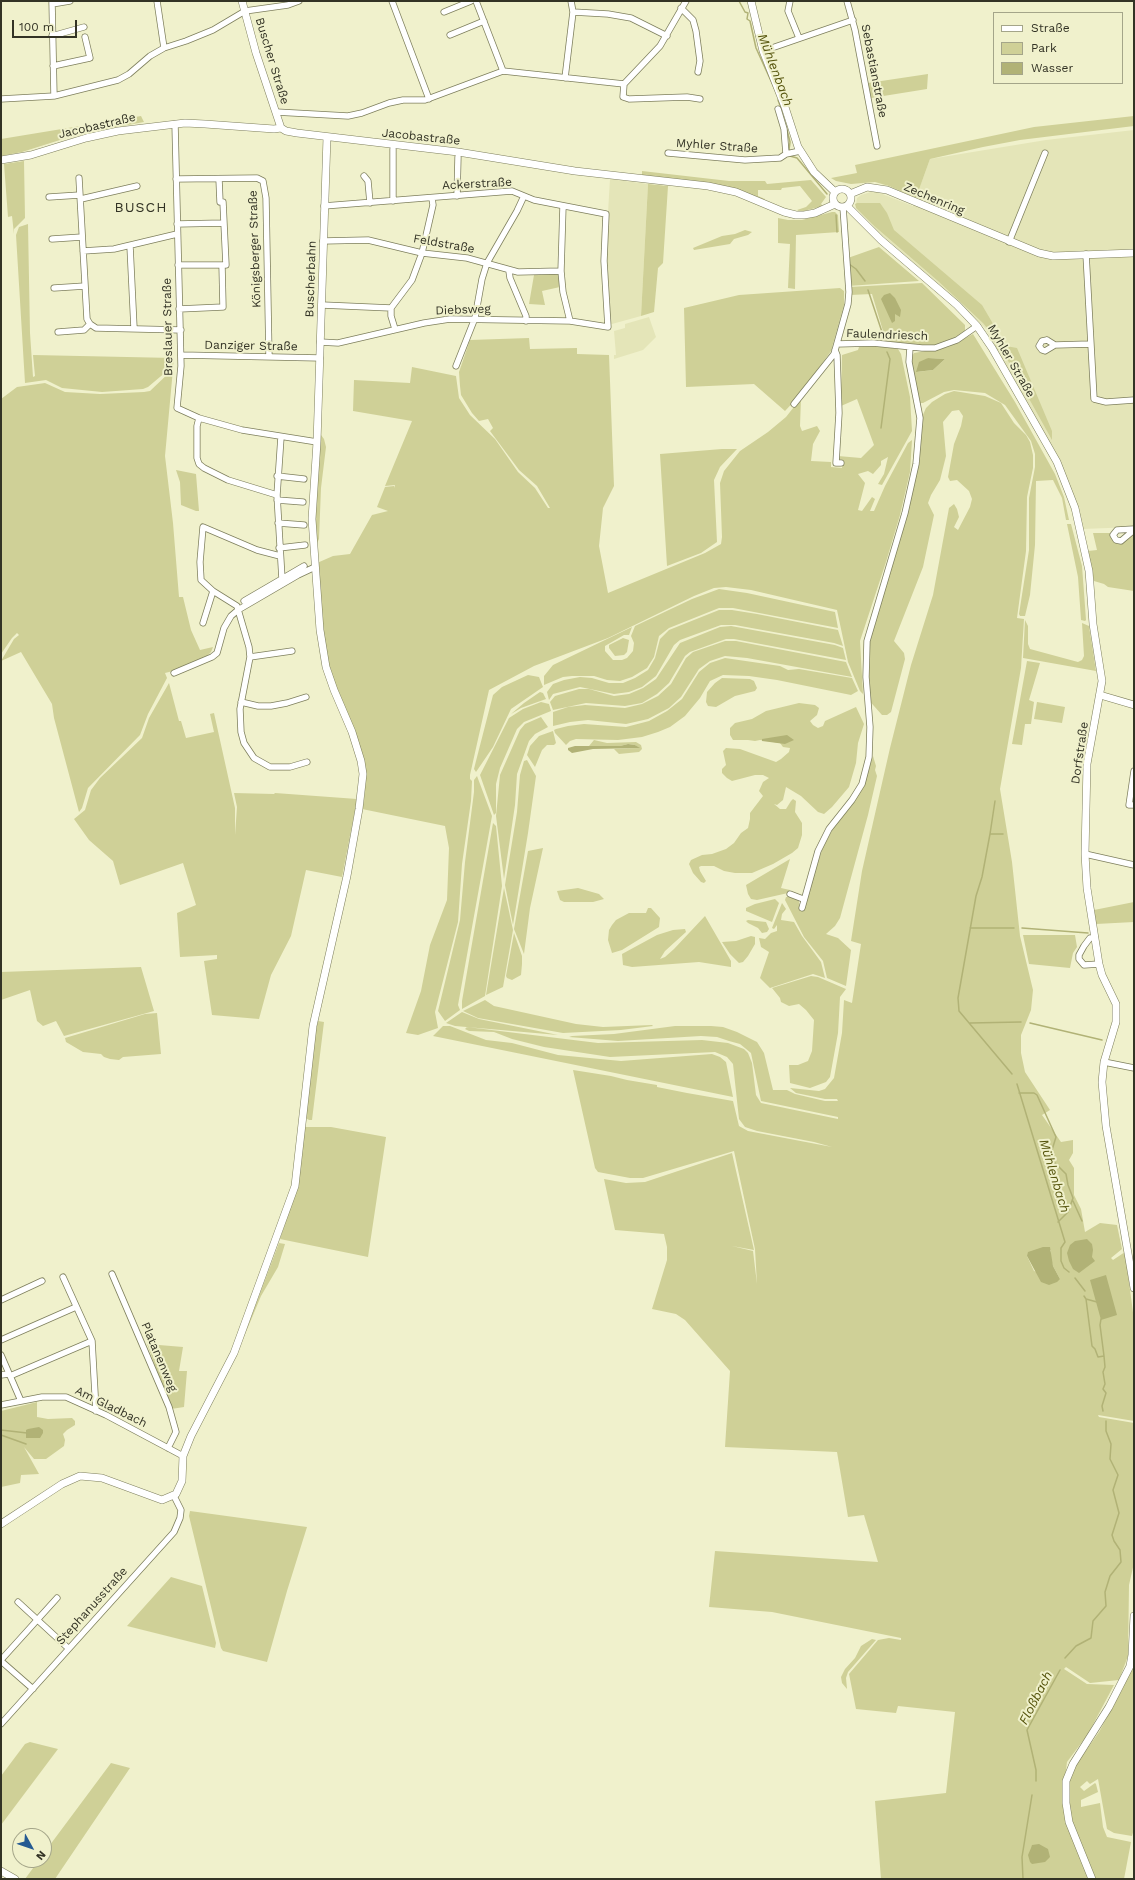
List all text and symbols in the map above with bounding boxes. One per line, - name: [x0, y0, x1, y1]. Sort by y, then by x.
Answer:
- scale bar: [14, 12, 79, 38]
- legend: [993, 12, 1123, 84]
- street label: Buscher Straße: [252, 16, 292, 106]
- text: 100 m: [19, 20, 54, 34]
- text: Straße: [1031, 21, 1070, 35]
- street label: Sebastianstraße: [858, 23, 890, 119]
- water label: Mühlenbach: [754, 32, 796, 108]
- text: Park: [1031, 41, 1057, 55]
- text: Wasser: [1031, 61, 1073, 75]
- street label: Jacobastraße: [57, 110, 137, 142]
- street label: Jacobastraße: [381, 126, 461, 148]
- street label: Myhler Straße: [676, 136, 758, 156]
- street label: Ackerstraße: [442, 175, 512, 193]
- street label: Zechenring: [901, 180, 967, 218]
- street label: Königsberger Straße: [246, 190, 264, 308]
- district label: BUSCH: [115, 200, 167, 216]
- street label: Feldstraße: [412, 232, 476, 256]
- street label: Buscherbahn: [302, 240, 320, 318]
- street label: Breslauer Straße: [160, 278, 176, 376]
- street label: Diebsweg: [435, 302, 491, 318]
- street label: Myhler Straße: [984, 322, 1038, 400]
- street label: Faulendriesch: [846, 326, 928, 344]
- street label: Danziger Straße: [204, 338, 298, 354]
- street label: Dorfstraße: [1069, 721, 1091, 785]
- water label: Mühlenbach: [1035, 1137, 1073, 1215]
- street label: Platanenweg: [138, 1320, 180, 1394]
- street label: Am Gladbach: [73, 1383, 149, 1431]
- street label: Stephanusstraße: [53, 1564, 131, 1648]
- water label: Floßbach: [1016, 1669, 1056, 1727]
- north arrow: [12, 1828, 52, 1868]
- text: N: [33, 1848, 48, 1863]

